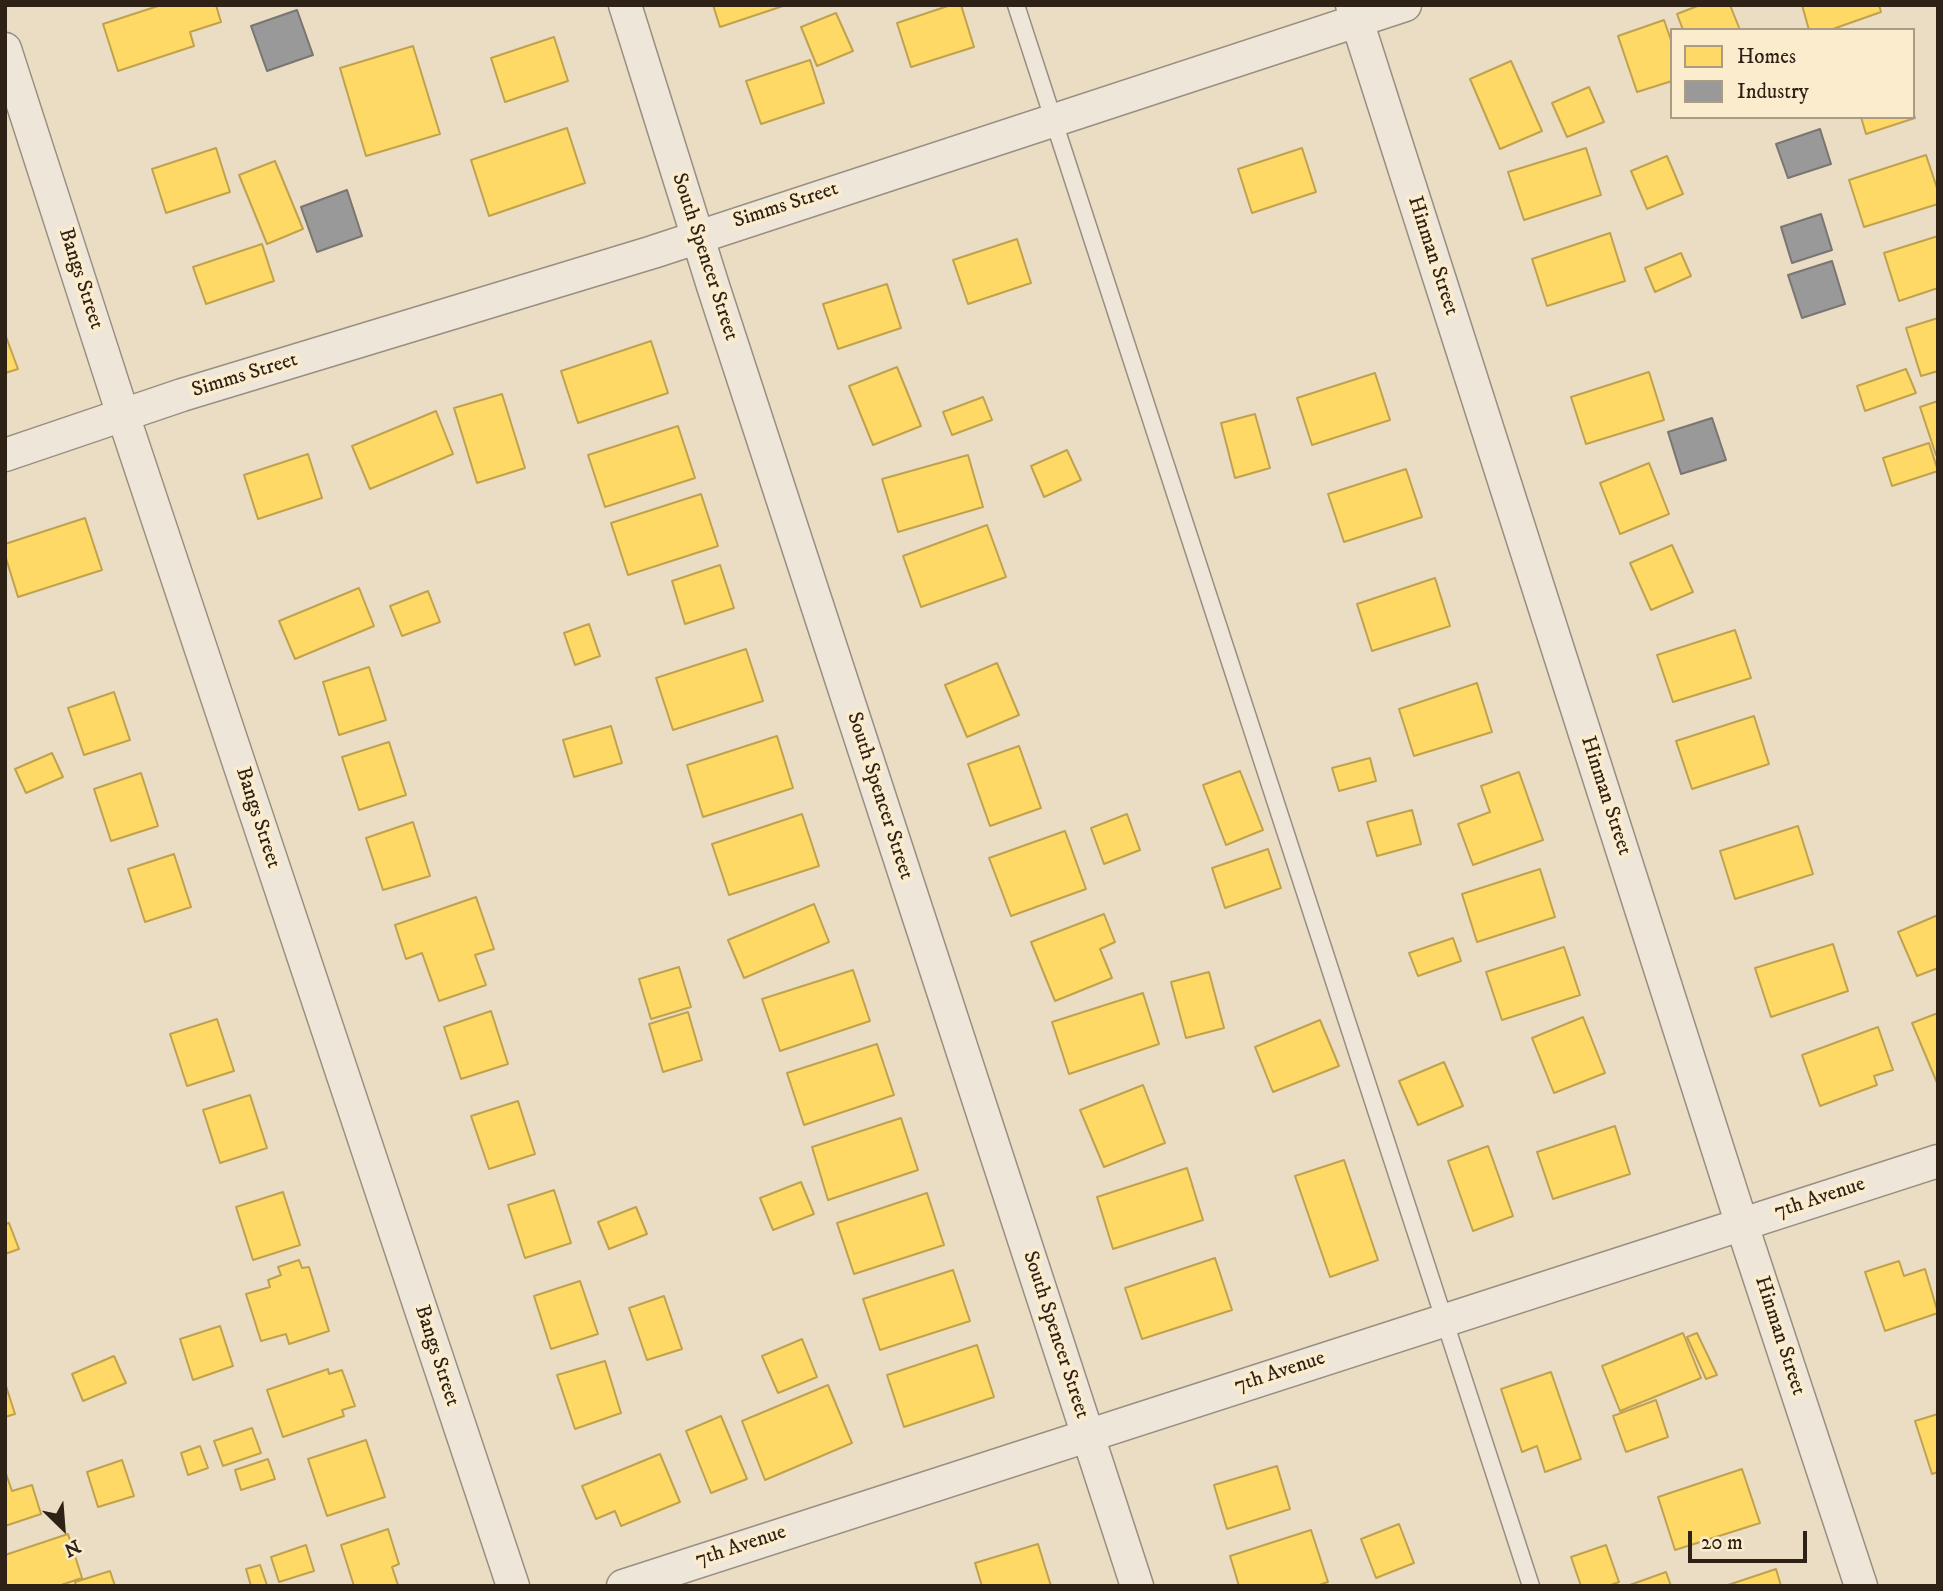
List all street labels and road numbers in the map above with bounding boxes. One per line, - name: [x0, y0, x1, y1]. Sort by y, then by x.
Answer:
- street label: South Spencer Street: [665, 170, 743, 344]
- street label: Simms Street: [730, 177, 842, 235]
- street label: Hinman Street: [1401, 193, 1463, 319]
- street label: Bangs Street: [52, 225, 108, 333]
- street label: Simms Street: [189, 348, 301, 404]
- street label: South Spencer Street: [840, 709, 918, 883]
- street label: Hinman Street: [1574, 733, 1636, 859]
- street label: Bangs Street: [229, 764, 285, 872]
- street label: 7th Avenue: [1771, 1173, 1869, 1225]
- street label: South Spencer Street: [1016, 1248, 1094, 1422]
- street label: Hinman Street: [1748, 1273, 1810, 1399]
- street label: Bangs Street: [408, 1302, 464, 1410]
- street label: 7th Avenue: [1231, 1347, 1329, 1399]
- street label: 7th Avenue: [692, 1521, 790, 1573]

